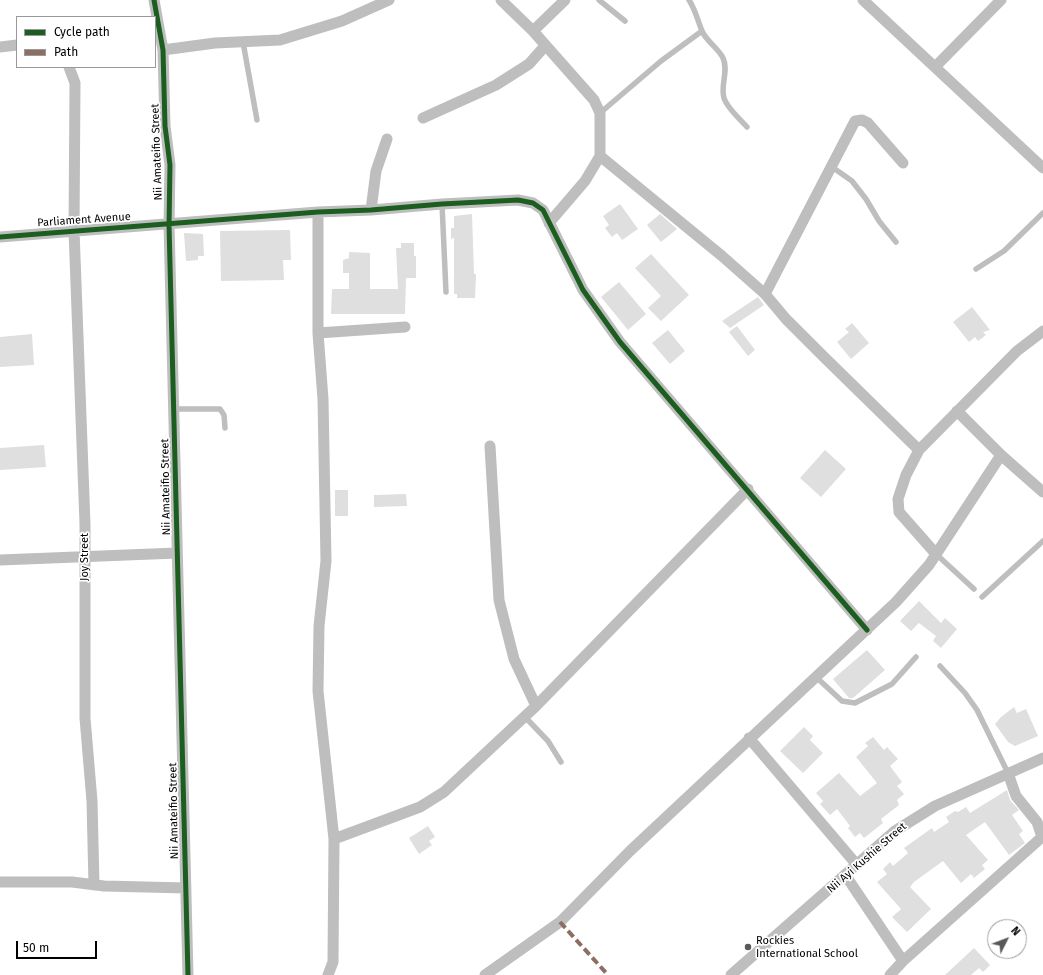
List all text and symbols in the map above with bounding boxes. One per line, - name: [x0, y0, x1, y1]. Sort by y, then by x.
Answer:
- legend: [16, 16, 156, 68]
- text: Cycle path: [54, 25, 110, 39]
- text: Path: [54, 45, 78, 59]
- street label: Nii Amateifio Street: [149, 103, 165, 201]
- street label: Parliament Avenue: [37, 210, 131, 230]
- street label: Nii Amateifio Street: [159, 439, 173, 535]
- street label: Joy Street: [78, 533, 92, 581]
- street label: Nii Amateifio Street: [167, 763, 181, 859]
- street label: Nii Ayi Kushie Street: [825, 820, 909, 896]
- north arrow: [987, 919, 1027, 959]
- text: N: [1008, 924, 1023, 938]
- scale bar: [18, 933, 99, 959]
- place label: Rockies International School: [756, 934, 858, 960]
- text: 50 m: [23, 941, 49, 955]
- marker: Rockies International School: [743, 942, 753, 952]

